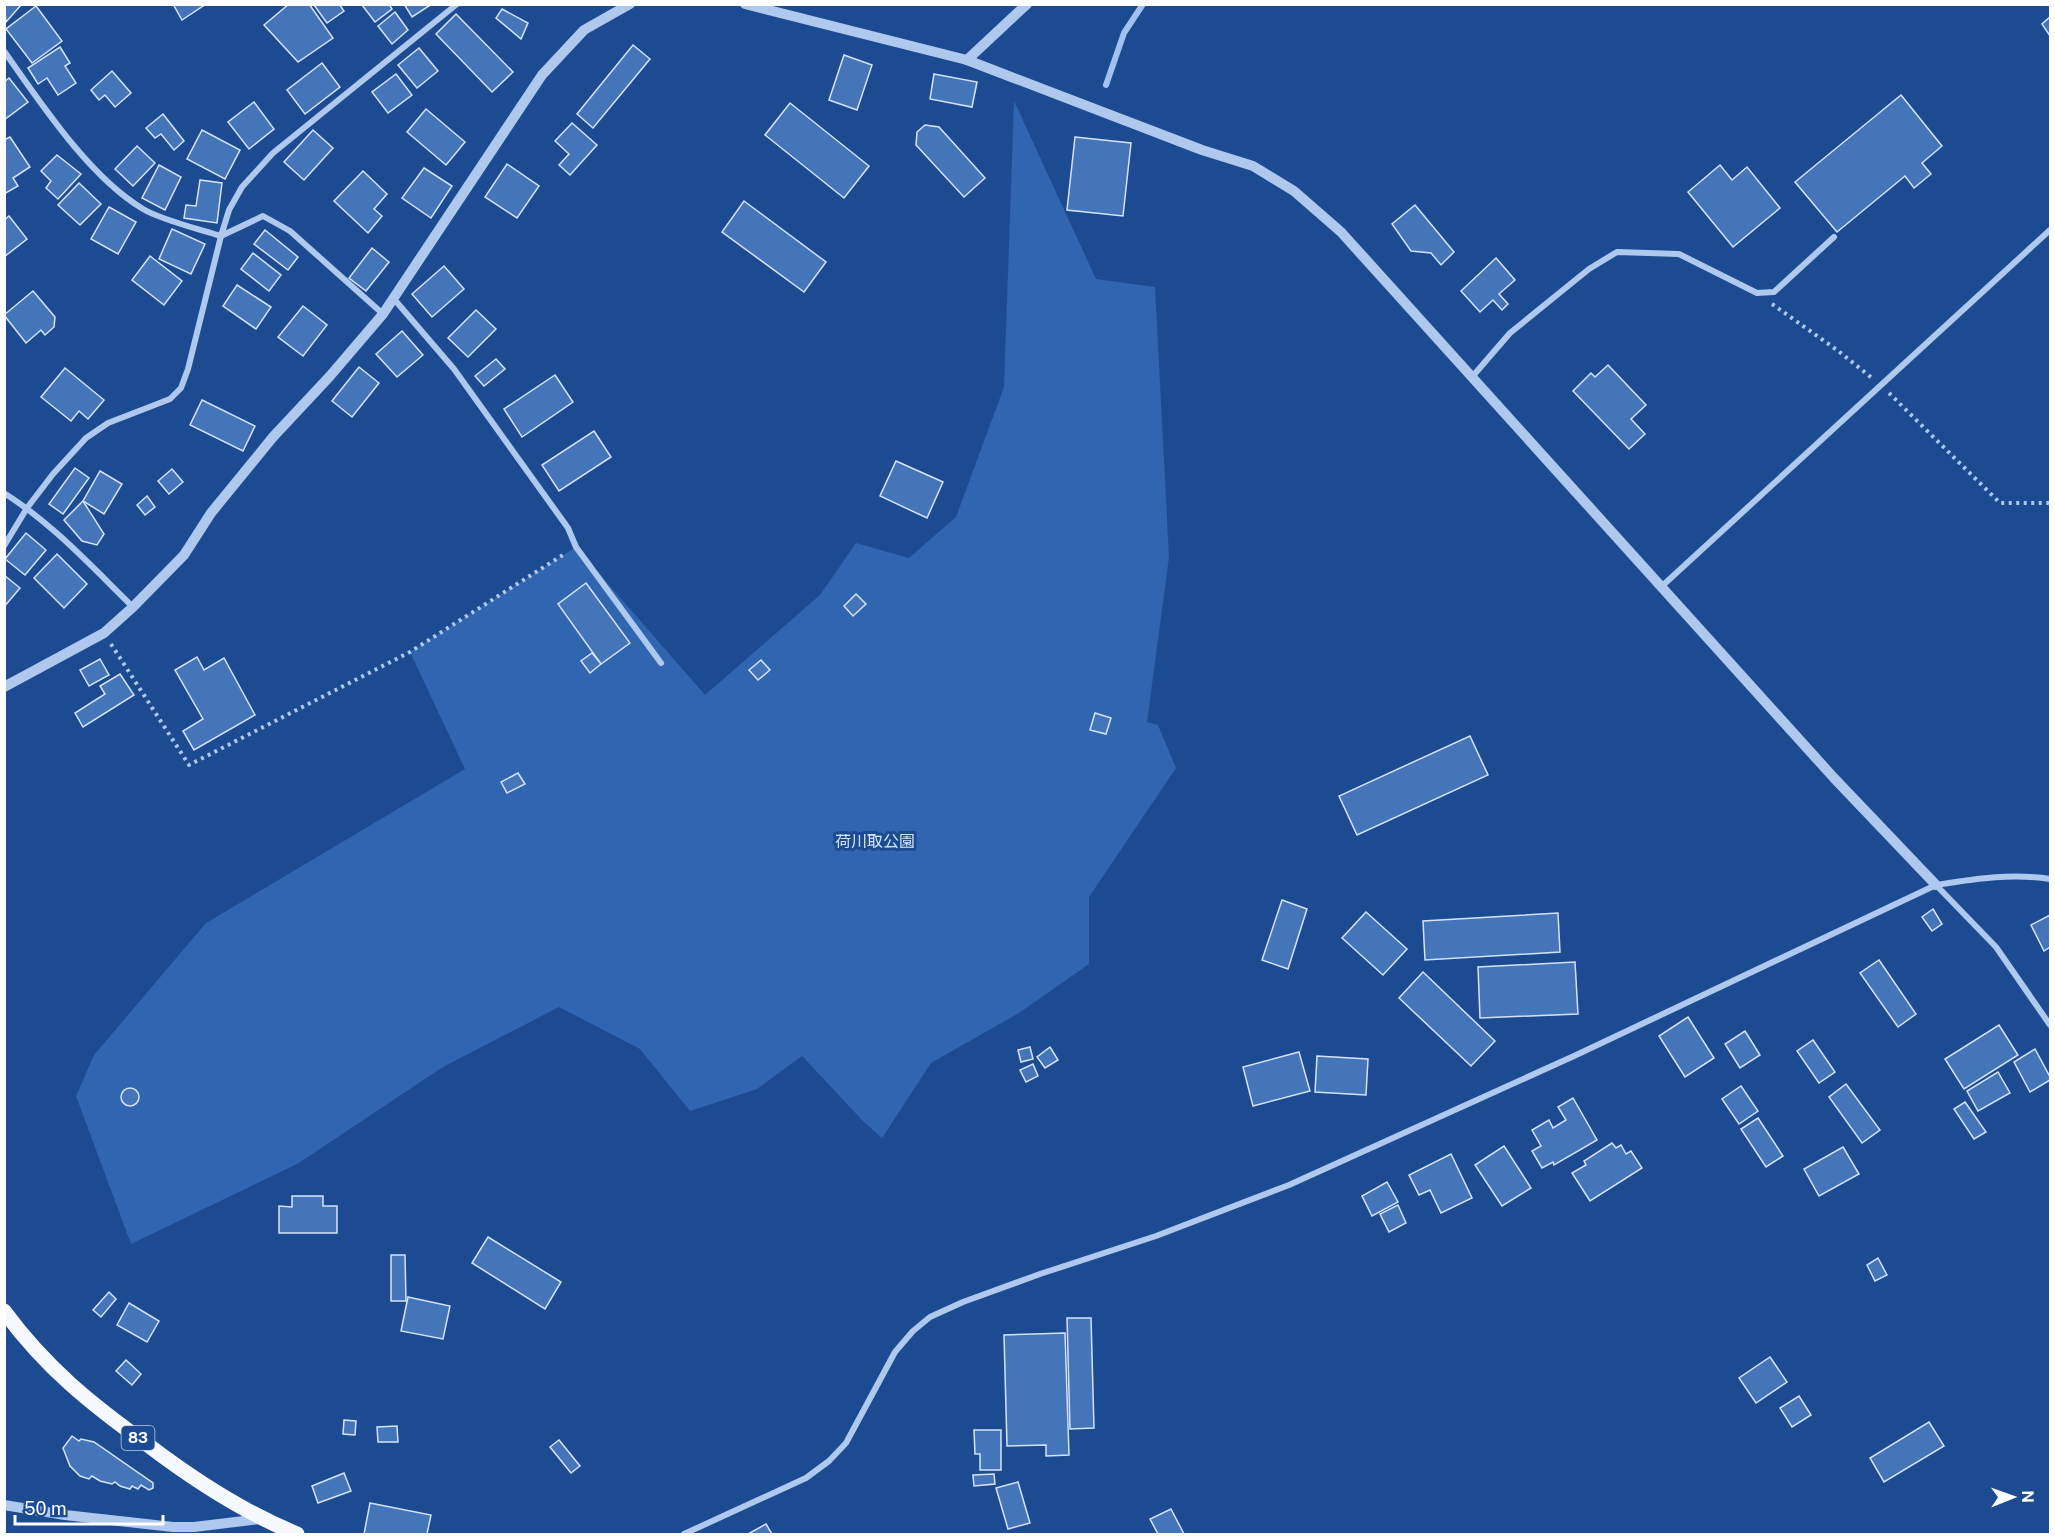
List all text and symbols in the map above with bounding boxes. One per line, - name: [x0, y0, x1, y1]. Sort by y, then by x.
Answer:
- park label: 荷川取公園: [835, 832, 915, 851]
- road number: 83: [122, 1426, 154, 1450]
- north arrow: [1983, 1467, 2043, 1527]
- scale bar: [15, 1488, 164, 1526]
- text: N: [2018, 1490, 2037, 1503]
- text: 50 m: [24, 1498, 67, 1519]

